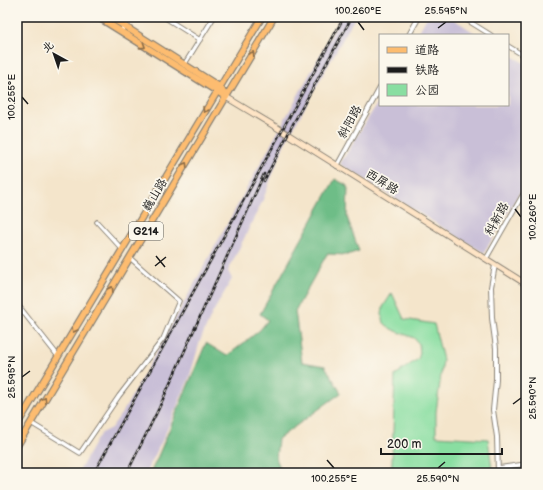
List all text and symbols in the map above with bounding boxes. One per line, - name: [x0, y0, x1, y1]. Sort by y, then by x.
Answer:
- text: 100.260°E: [335, 5, 382, 17]
- text: 25.595°N: [425, 5, 467, 17]
- north arrow: [34, 34, 74, 74]
- legend: [379, 34, 509, 106]
- text: 北: [40, 38, 56, 55]
- one-way arrow: [139, 41, 146, 48]
- text: 道路: [415, 43, 439, 58]
- one-way arrow: [248, 51, 255, 58]
- text: 铁路: [415, 63, 439, 78]
- text: 100.255°E: [6, 74, 18, 120]
- text: 公园: [415, 83, 439, 98]
- street label: 斜阳路: [335, 103, 365, 141]
- one-way arrow: [203, 106, 210, 113]
- one-way arrow: [181, 162, 188, 169]
- street label: 西屏路: [363, 166, 401, 198]
- street label: 巍山路: [139, 176, 171, 214]
- text: 100.260°E: [527, 193, 539, 240]
- street label: 科新路: [482, 200, 512, 238]
- road number: G214: [129, 222, 163, 240]
- one-way arrow: [107, 286, 114, 293]
- one-way arrow: [71, 326, 78, 333]
- text: 25.595°N: [6, 356, 18, 398]
- text: 25.590°N: [527, 376, 539, 420]
- one-way arrow: [40, 397, 47, 404]
- scale bar: [381, 430, 502, 456]
- text: 200 m: [387, 437, 421, 452]
- text: 100.255°E: [311, 473, 357, 485]
- text: 25.590°N: [416, 473, 460, 485]

